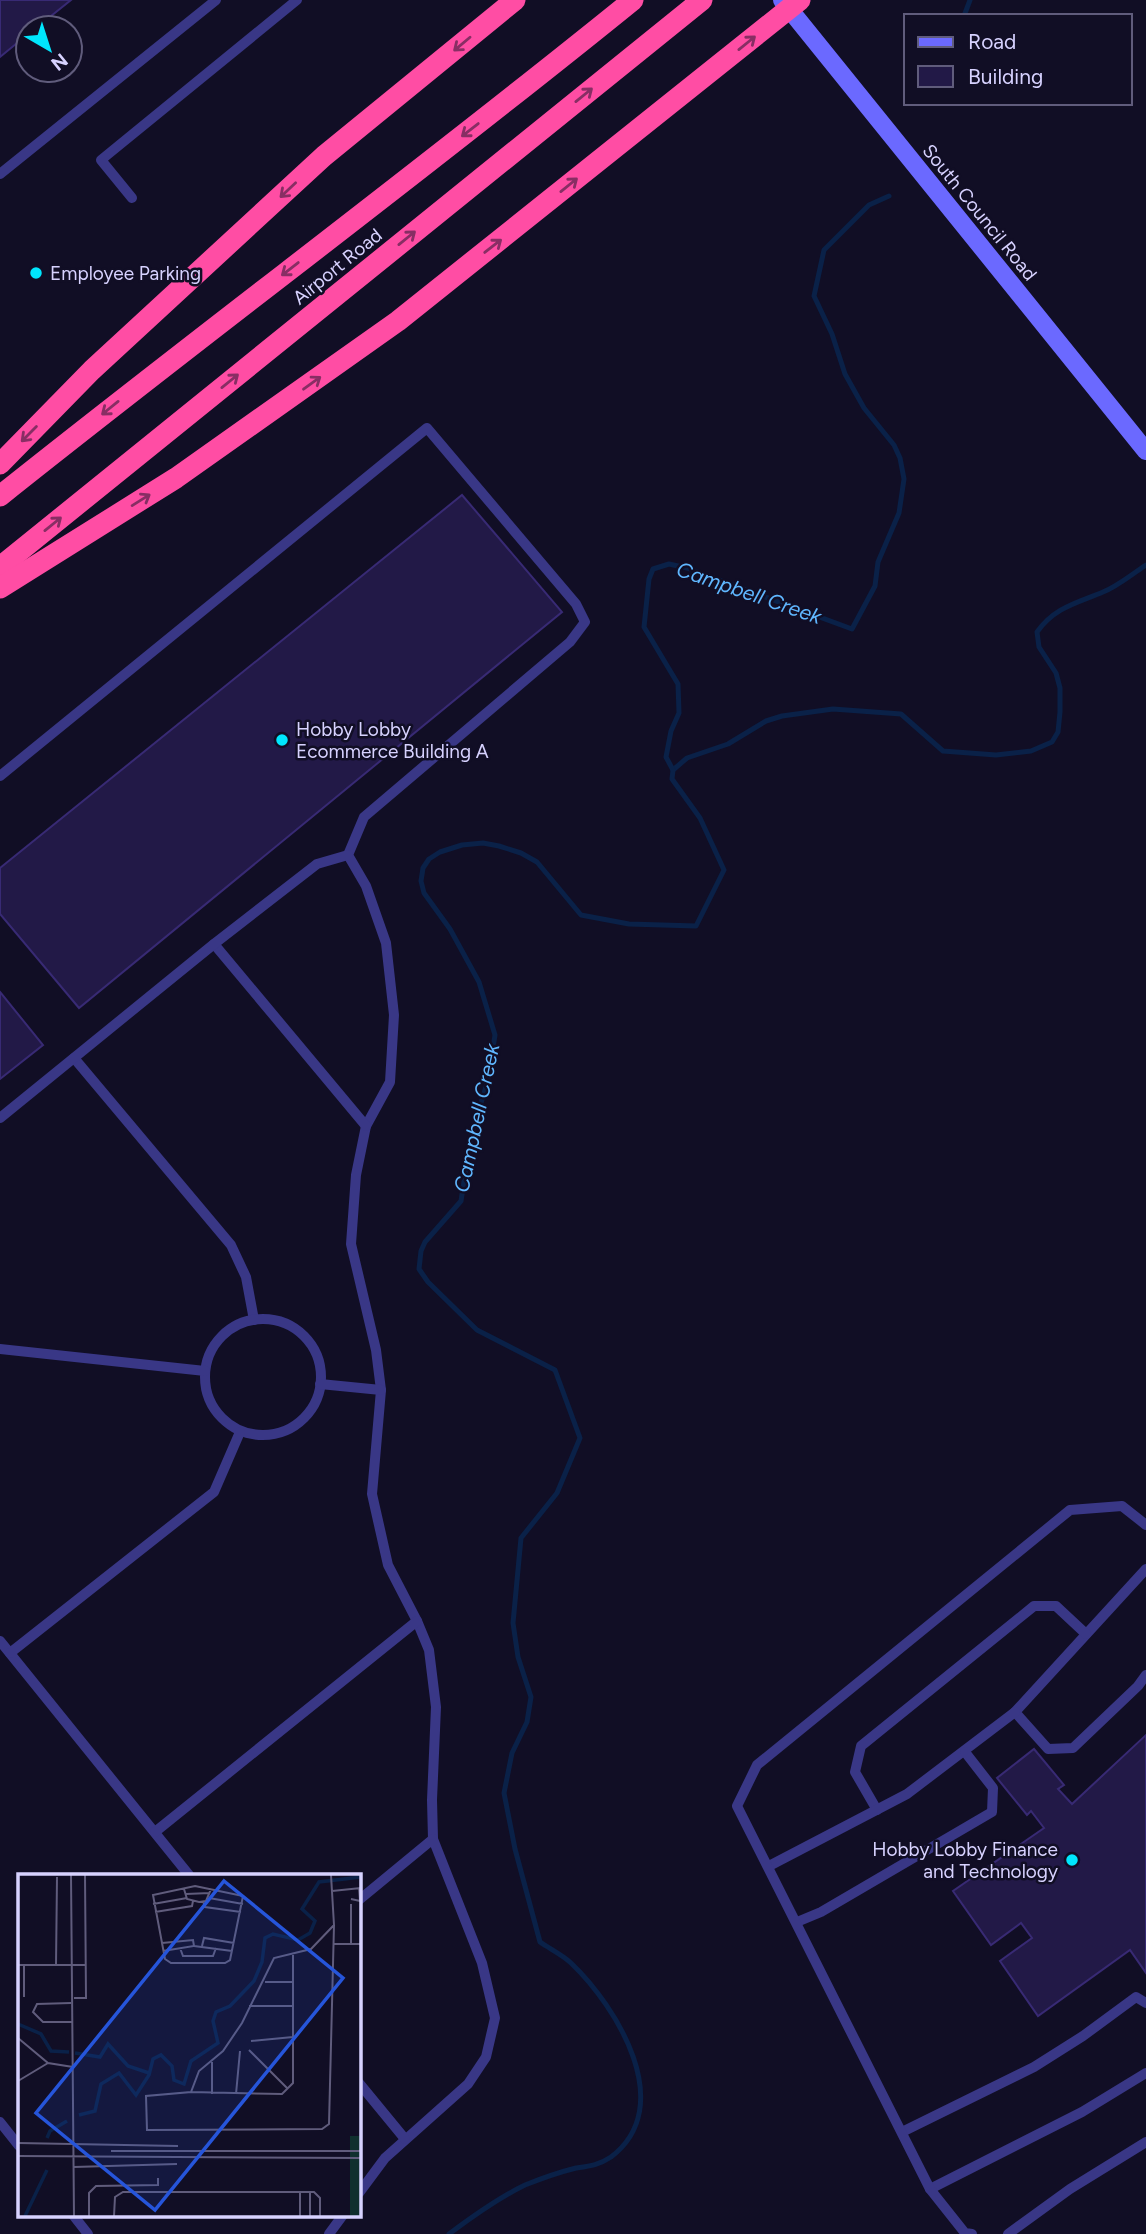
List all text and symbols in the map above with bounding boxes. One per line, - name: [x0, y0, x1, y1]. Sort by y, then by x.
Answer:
- north arrow: [14, 14, 84, 84]
- legend: [904, 14, 1132, 105]
- text: Road: [968, 29, 1016, 54]
- one-way arrow: [737, 35, 755, 50]
- one-way arrow: [454, 36, 472, 51]
- text: N: [46, 48, 72, 75]
- text: Building: [968, 64, 1043, 89]
- one-way arrow: [574, 88, 592, 103]
- one-way arrow: [462, 122, 480, 137]
- street label: South Council Road: [917, 139, 1042, 285]
- one-way arrow: [560, 178, 578, 193]
- one-way arrow: [280, 181, 297, 198]
- street label: Airport Road: [288, 223, 387, 309]
- one-way arrow: [397, 231, 416, 246]
- one-way arrow: [484, 238, 502, 253]
- one-way arrow: [282, 261, 300, 276]
- place label: Employee Parking: [50, 262, 201, 285]
- marker: Employee Parking: [28, 265, 44, 281]
- one-way arrow: [221, 374, 239, 389]
- one-way arrow: [302, 376, 321, 390]
- one-way arrow: [102, 400, 120, 415]
- one-way arrow: [20, 426, 37, 443]
- one-way arrow: [131, 492, 151, 506]
- one-way arrow: [44, 517, 62, 532]
- water label: Campbell Creek: [673, 556, 826, 629]
- place label: Hobby Lobby Ecommerce Building A: [296, 718, 489, 763]
- marker: Hobby Lobby Ecommerce Building A: [274, 732, 290, 748]
- water label: Campbell Creek: [449, 1040, 505, 1195]
- place label: Hobby Lobby Finance and Technology: [872, 1838, 1058, 1883]
- marker: Hobby Lobby Finance and Technology: [1064, 1852, 1080, 1868]
- inset map: [18, 1874, 360, 2216]

